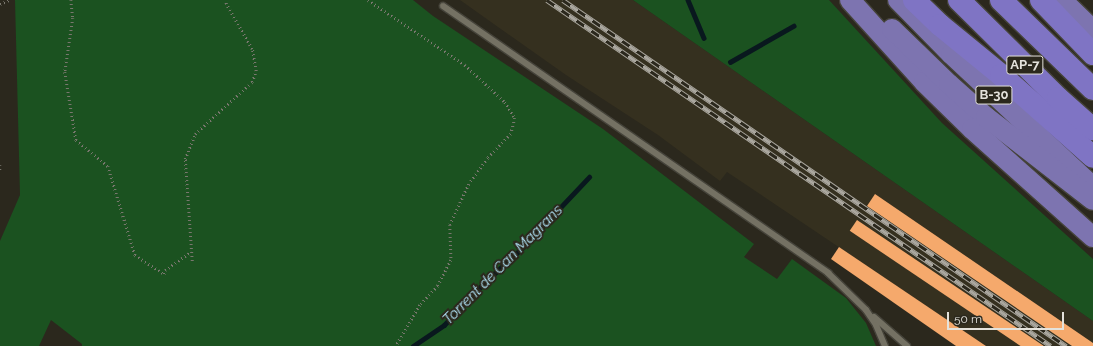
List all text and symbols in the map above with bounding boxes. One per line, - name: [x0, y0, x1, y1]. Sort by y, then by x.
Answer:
- road number: AP-7: [1006, 54, 1044, 76]
- road number: B-30: [975, 84, 1013, 106]
- water label: Torrent de Can Magrans: [439, 201, 567, 329]
- scale bar: [949, 304, 1066, 330]
- text: 50 m: [954, 312, 982, 326]

